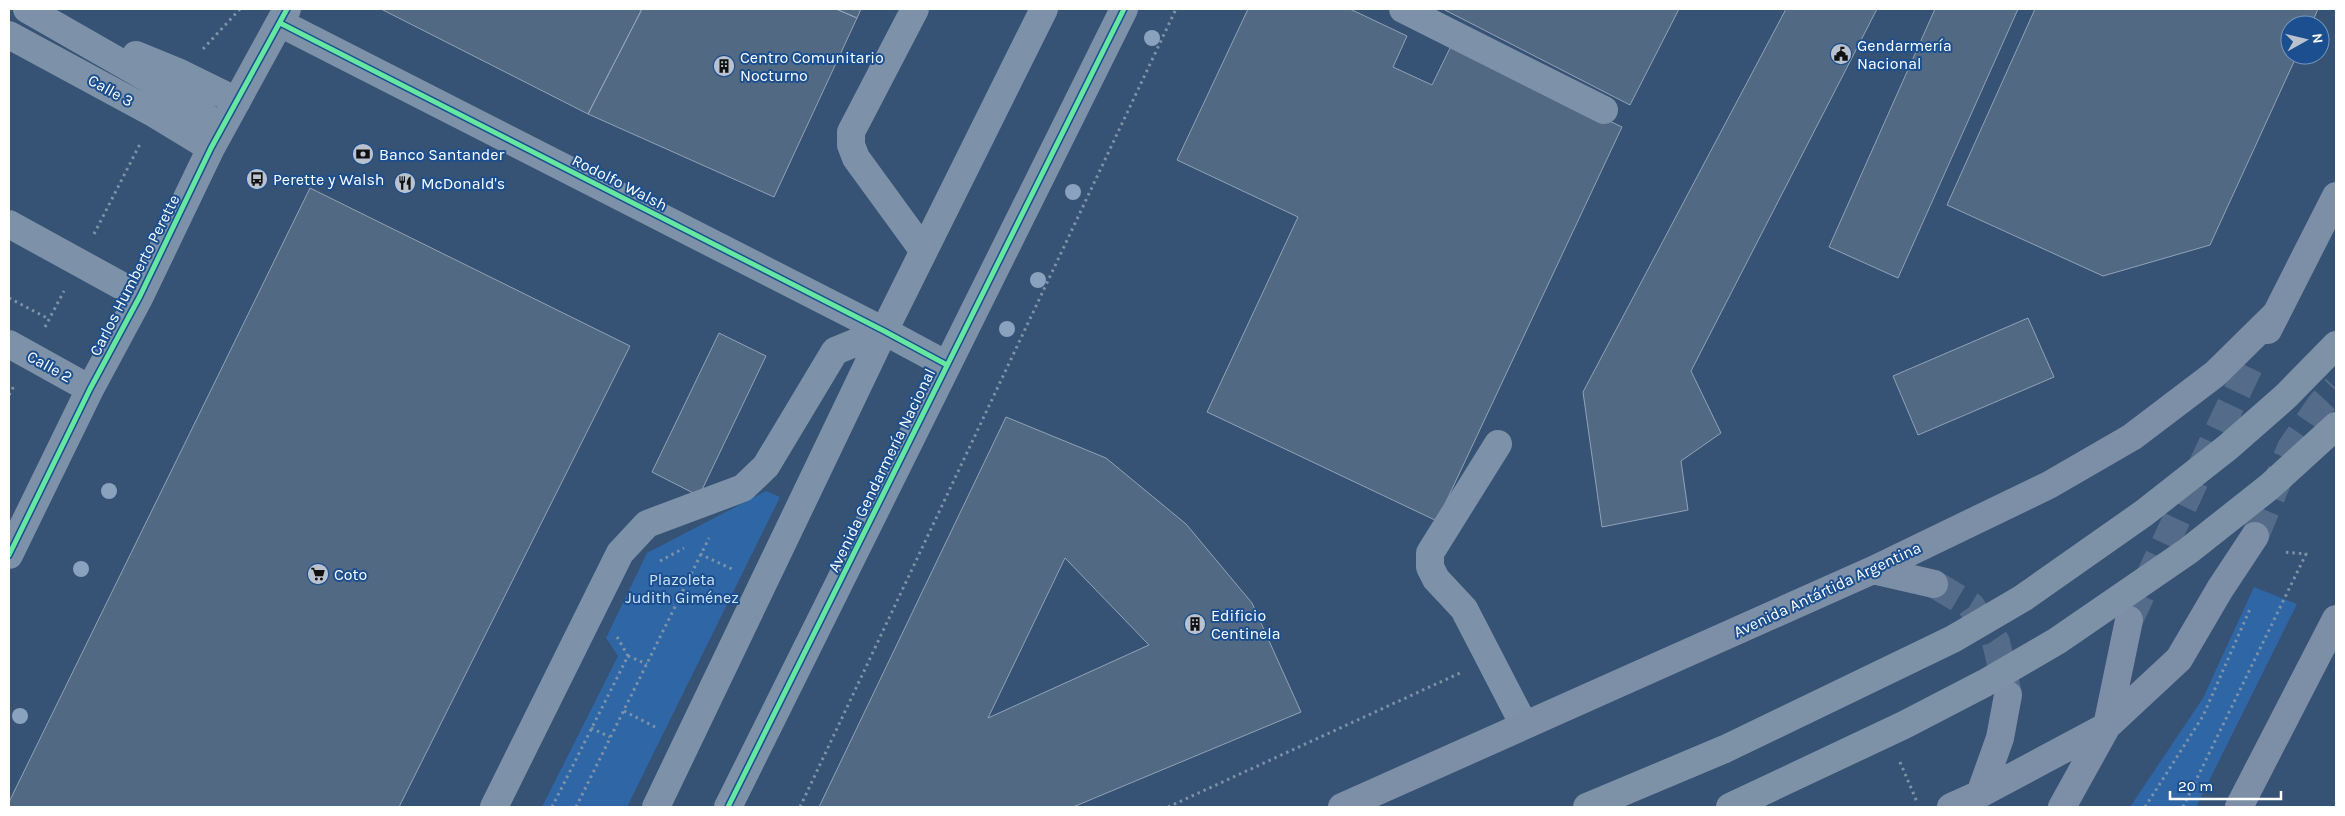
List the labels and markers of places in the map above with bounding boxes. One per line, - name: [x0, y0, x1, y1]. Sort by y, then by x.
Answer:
- place label: Gendarmería Nacional: [1857, 36, 1952, 73]
- public building icon: Gendarmería Nacional: [1829, 42, 1853, 66]
- place label: Centro Comunitario Nocturno: [740, 48, 884, 85]
- building icon: Centro Comunitario Nocturno: [712, 54, 736, 78]
- bank icon: Banco Santander: [351, 142, 375, 166]
- place label: Banco Santander: [379, 145, 505, 164]
- bus stop icon: Perette y Walsh: [245, 167, 269, 191]
- place label: Perette y Walsh: [273, 170, 385, 189]
- restaurant icon: McDonald's: [393, 171, 417, 195]
- place label: McDonald's: [421, 174, 505, 193]
- supermarket icon: Coto: [306, 562, 330, 586]
- place label: Coto: [334, 565, 367, 584]
- place label: Edificio Centinela: [1211, 606, 1281, 643]
- building icon: Edificio Centinela: [1183, 612, 1207, 636]

